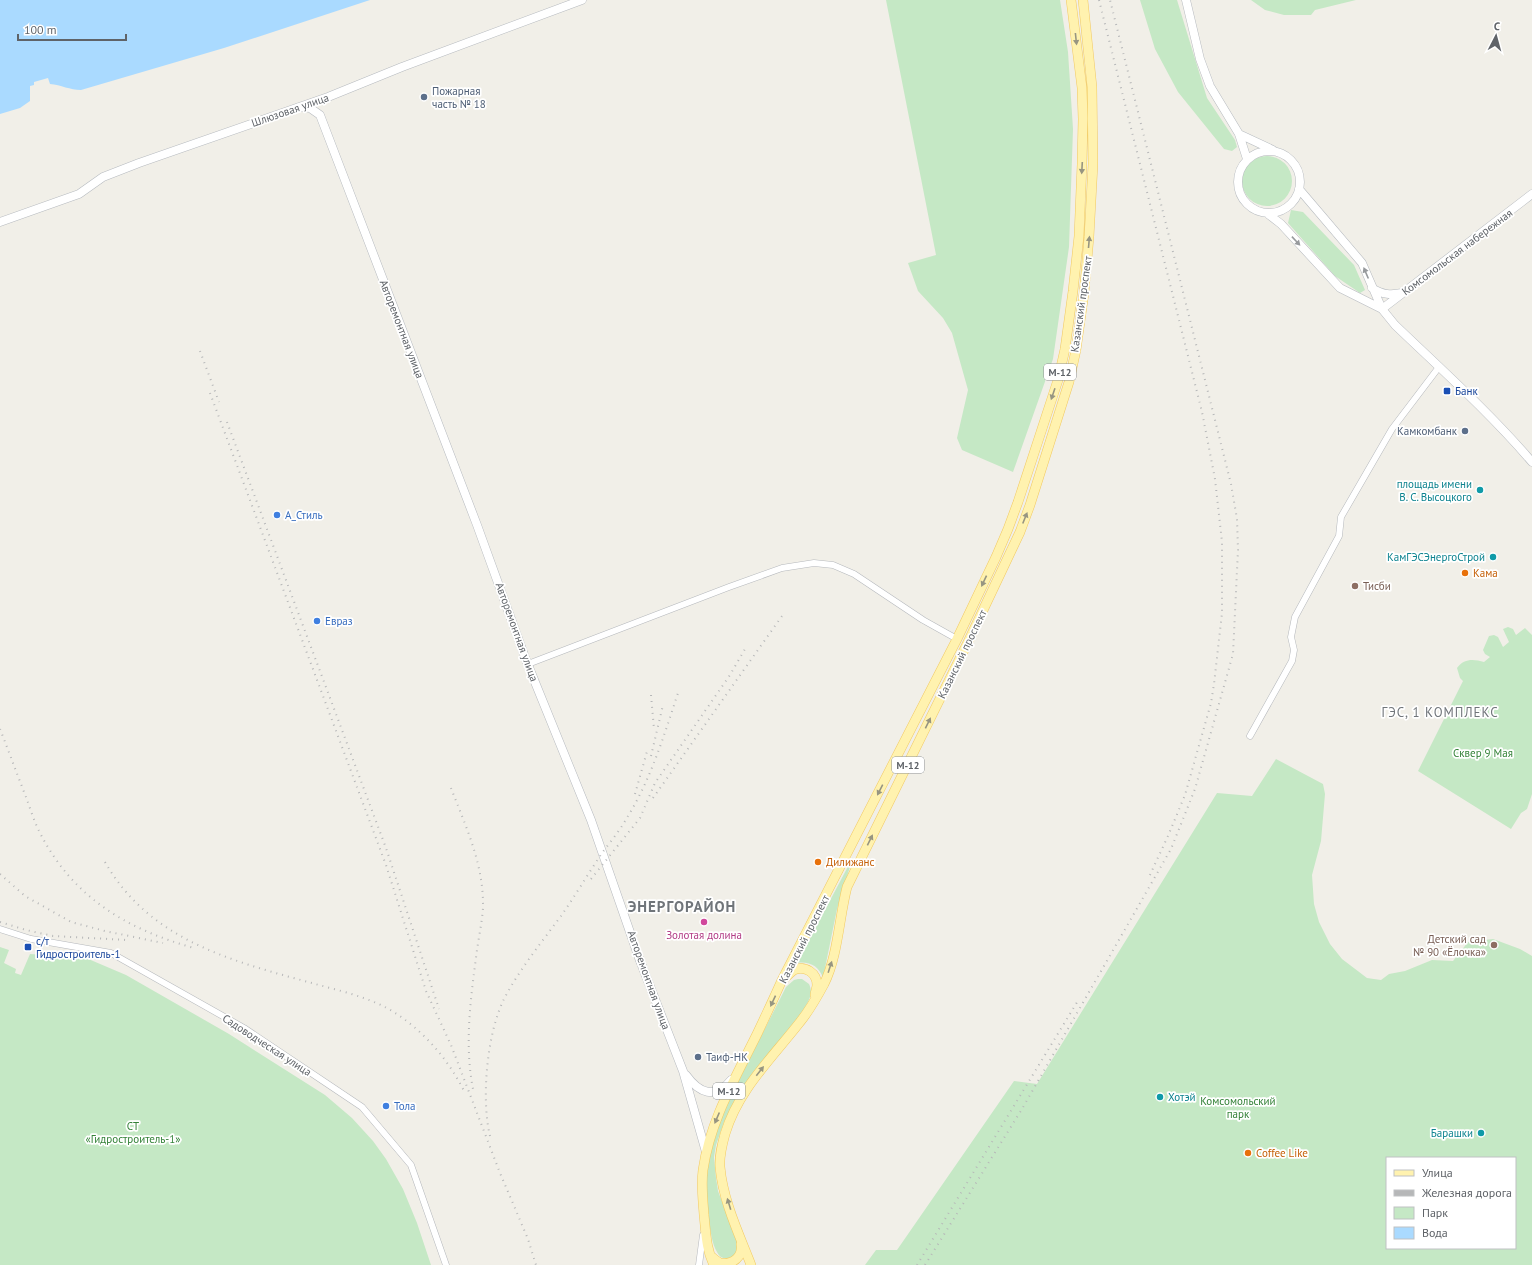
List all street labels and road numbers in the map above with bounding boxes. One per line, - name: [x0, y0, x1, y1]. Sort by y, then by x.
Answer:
- street label: Шлюзовая улица: [249, 90, 331, 130]
- street label: Комсомольская набережная: [1399, 206, 1515, 298]
- street label: Казанский проспект: [1067, 254, 1095, 353]
- street label: Авторемонтная улица: [377, 278, 427, 380]
- road number: М-12: [1044, 364, 1076, 380]
- street label: Авторемонтная улица: [493, 581, 541, 683]
- street label: Казанский проспект: [934, 607, 990, 701]
- road number: М-12: [892, 757, 924, 773]
- street label: Казанский проспект: [776, 892, 833, 986]
- street label: Авторемонтная улица: [625, 929, 673, 1031]
- street label: Садоводческая улица: [220, 1011, 314, 1079]
- road number: М-12: [713, 1083, 745, 1099]

